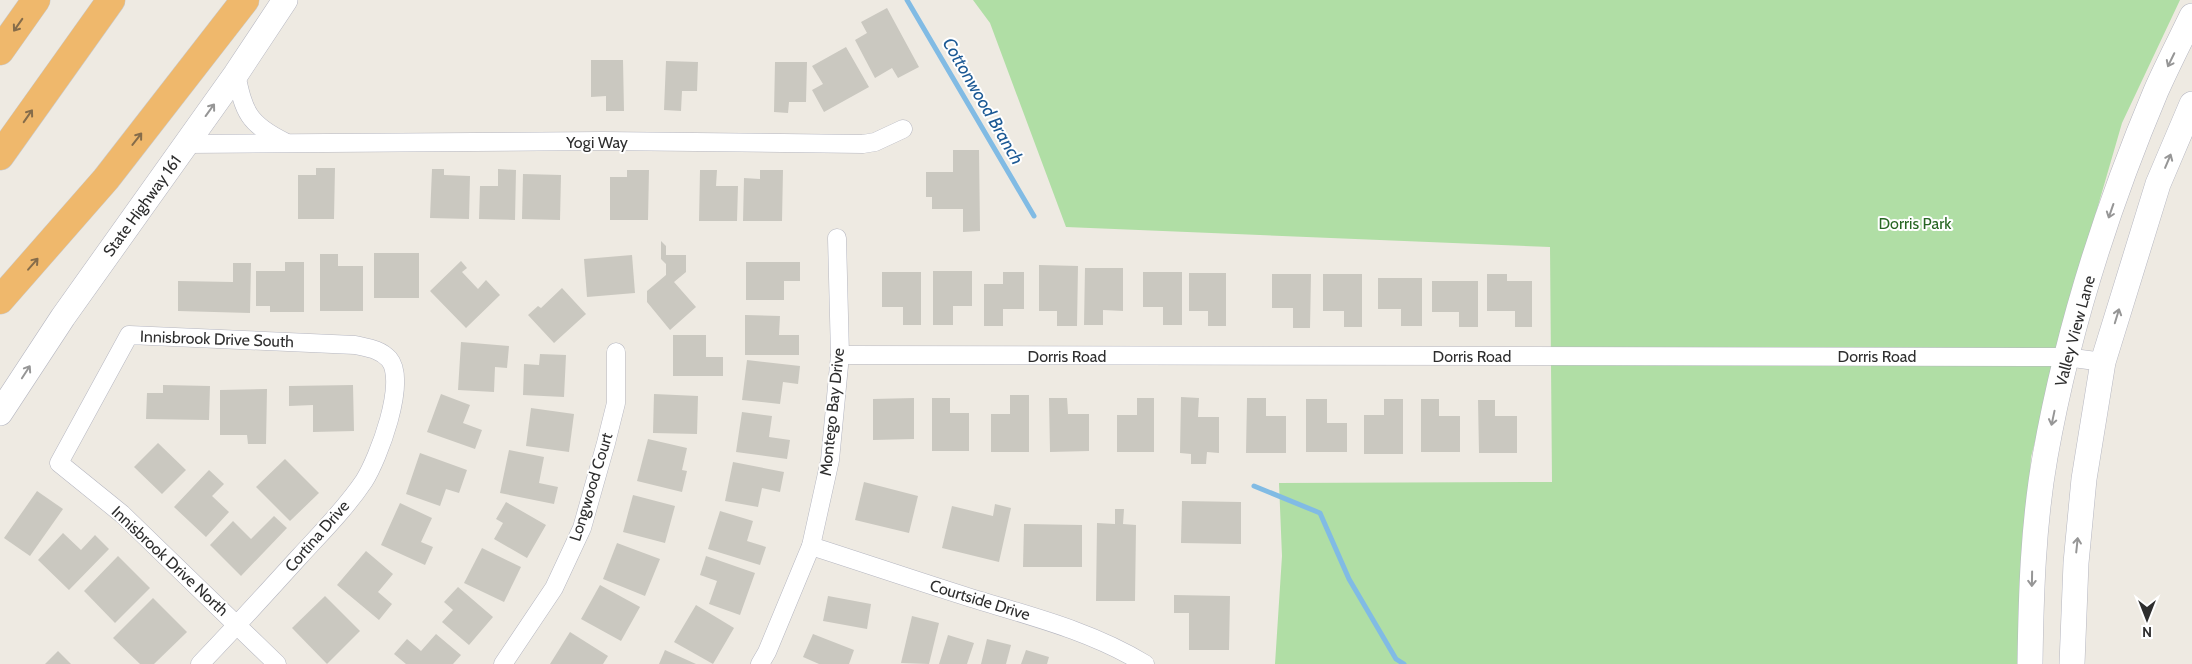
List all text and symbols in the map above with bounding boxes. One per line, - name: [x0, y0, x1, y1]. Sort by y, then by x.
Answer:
- one-way arrow: [13, 18, 23, 32]
- water label: Cottonwood Branch: [938, 34, 1028, 168]
- one-way arrow: [2166, 52, 2175, 67]
- one-way arrow: [205, 103, 215, 117]
- one-way arrow: [23, 109, 33, 123]
- one-way arrow: [132, 132, 142, 146]
- street label: Yogi Way: [565, 133, 628, 152]
- street label: State Highway 161: [99, 152, 185, 260]
- one-way arrow: [2163, 154, 2173, 169]
- one-way arrow: [2106, 203, 2115, 219]
- park label: Dorris Park: [1879, 214, 1952, 233]
- one-way arrow: [27, 257, 38, 270]
- street label: Valley View Lane: [2051, 273, 2099, 389]
- one-way arrow: [2113, 308, 2123, 324]
- street label: Innisbrook Drive South: [140, 327, 294, 351]
- street label: Montego Bay Drive: [816, 347, 848, 477]
- street label: Dorris Road: [1028, 347, 1106, 366]
- street label: Dorris Road: [1433, 347, 1511, 366]
- street label: Dorris Road: [1838, 347, 1916, 366]
- one-way arrow: [22, 366, 32, 380]
- one-way arrow: [2048, 410, 2057, 426]
- street label: Longwood Court: [565, 430, 617, 544]
- street label: Cortina Drive: [281, 496, 353, 576]
- street label: Innisbrook Drive North: [108, 502, 232, 620]
- one-way arrow: [2072, 538, 2082, 554]
- one-way arrow: [2027, 570, 2037, 587]
- street label: Courtside Drive: [928, 576, 1032, 624]
- north arrow: [2122, 594, 2172, 644]
- text: N: [2142, 623, 2152, 641]

